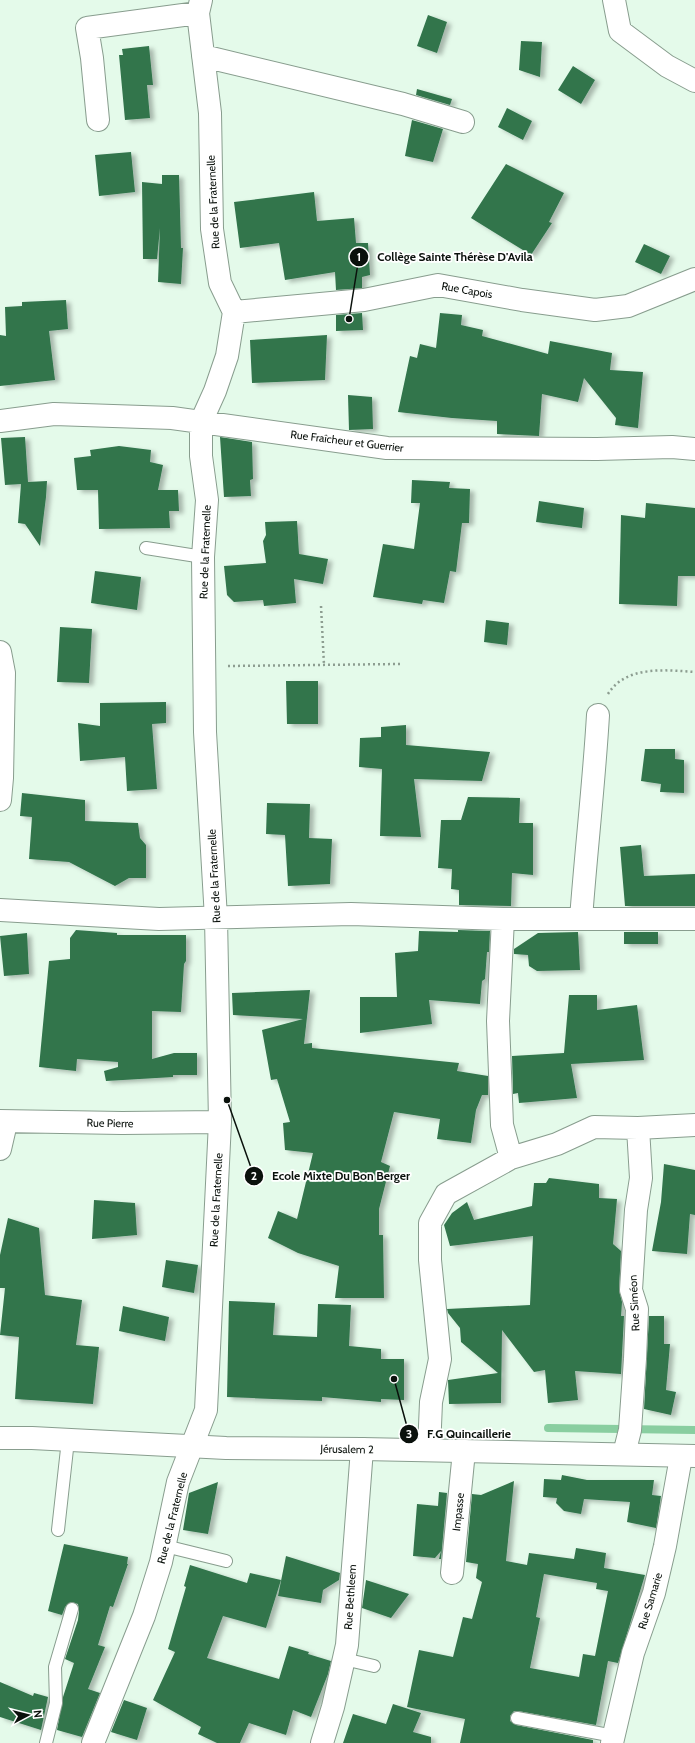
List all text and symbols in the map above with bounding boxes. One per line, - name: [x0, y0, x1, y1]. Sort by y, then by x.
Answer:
- street label: Rue de la Fraternelle: [204, 154, 222, 249]
- callout: Collège Sainte Thérèse D'Avila: [349, 245, 541, 269]
- text: 1: [357, 249, 361, 264]
- text: Collège Sainte Thérèse D'Avila: [377, 249, 533, 264]
- street label: Rue Capois: [440, 279, 494, 301]
- street label: Rue Fraîcheur et Guerrier: [290, 427, 405, 455]
- street label: Rue de la Fraternelle: [196, 504, 214, 599]
- street label: Rue de la Fraternelle: [205, 828, 223, 923]
- street label: Rue Pierre: [86, 1116, 134, 1130]
- street label: Rue de la Fraternelle: [207, 1152, 225, 1247]
- callout: Ecole Mixte Du Bon Berger: [244, 1164, 417, 1188]
- text: 2: [251, 1168, 257, 1183]
- text: Ecole Mixte Du Bon Berger: [272, 1168, 410, 1183]
- street label: Rue Siméon: [626, 1274, 642, 1332]
- callout: F.G Quincaillerie: [399, 1422, 519, 1446]
- text: 3: [406, 1426, 412, 1441]
- text: F.G Quincaillerie: [427, 1426, 511, 1441]
- street label: Jérusalem 2: [319, 1442, 374, 1456]
- street label: Rue de la Fraternelle: [154, 1470, 190, 1565]
- street label: Impasse: [449, 1492, 467, 1532]
- street label: Rue Bethleem: [341, 1563, 359, 1630]
- street label: Rue Samarie: [635, 1571, 665, 1631]
- north arrow: [8, 1695, 48, 1735]
- text: N: [31, 1709, 45, 1718]

